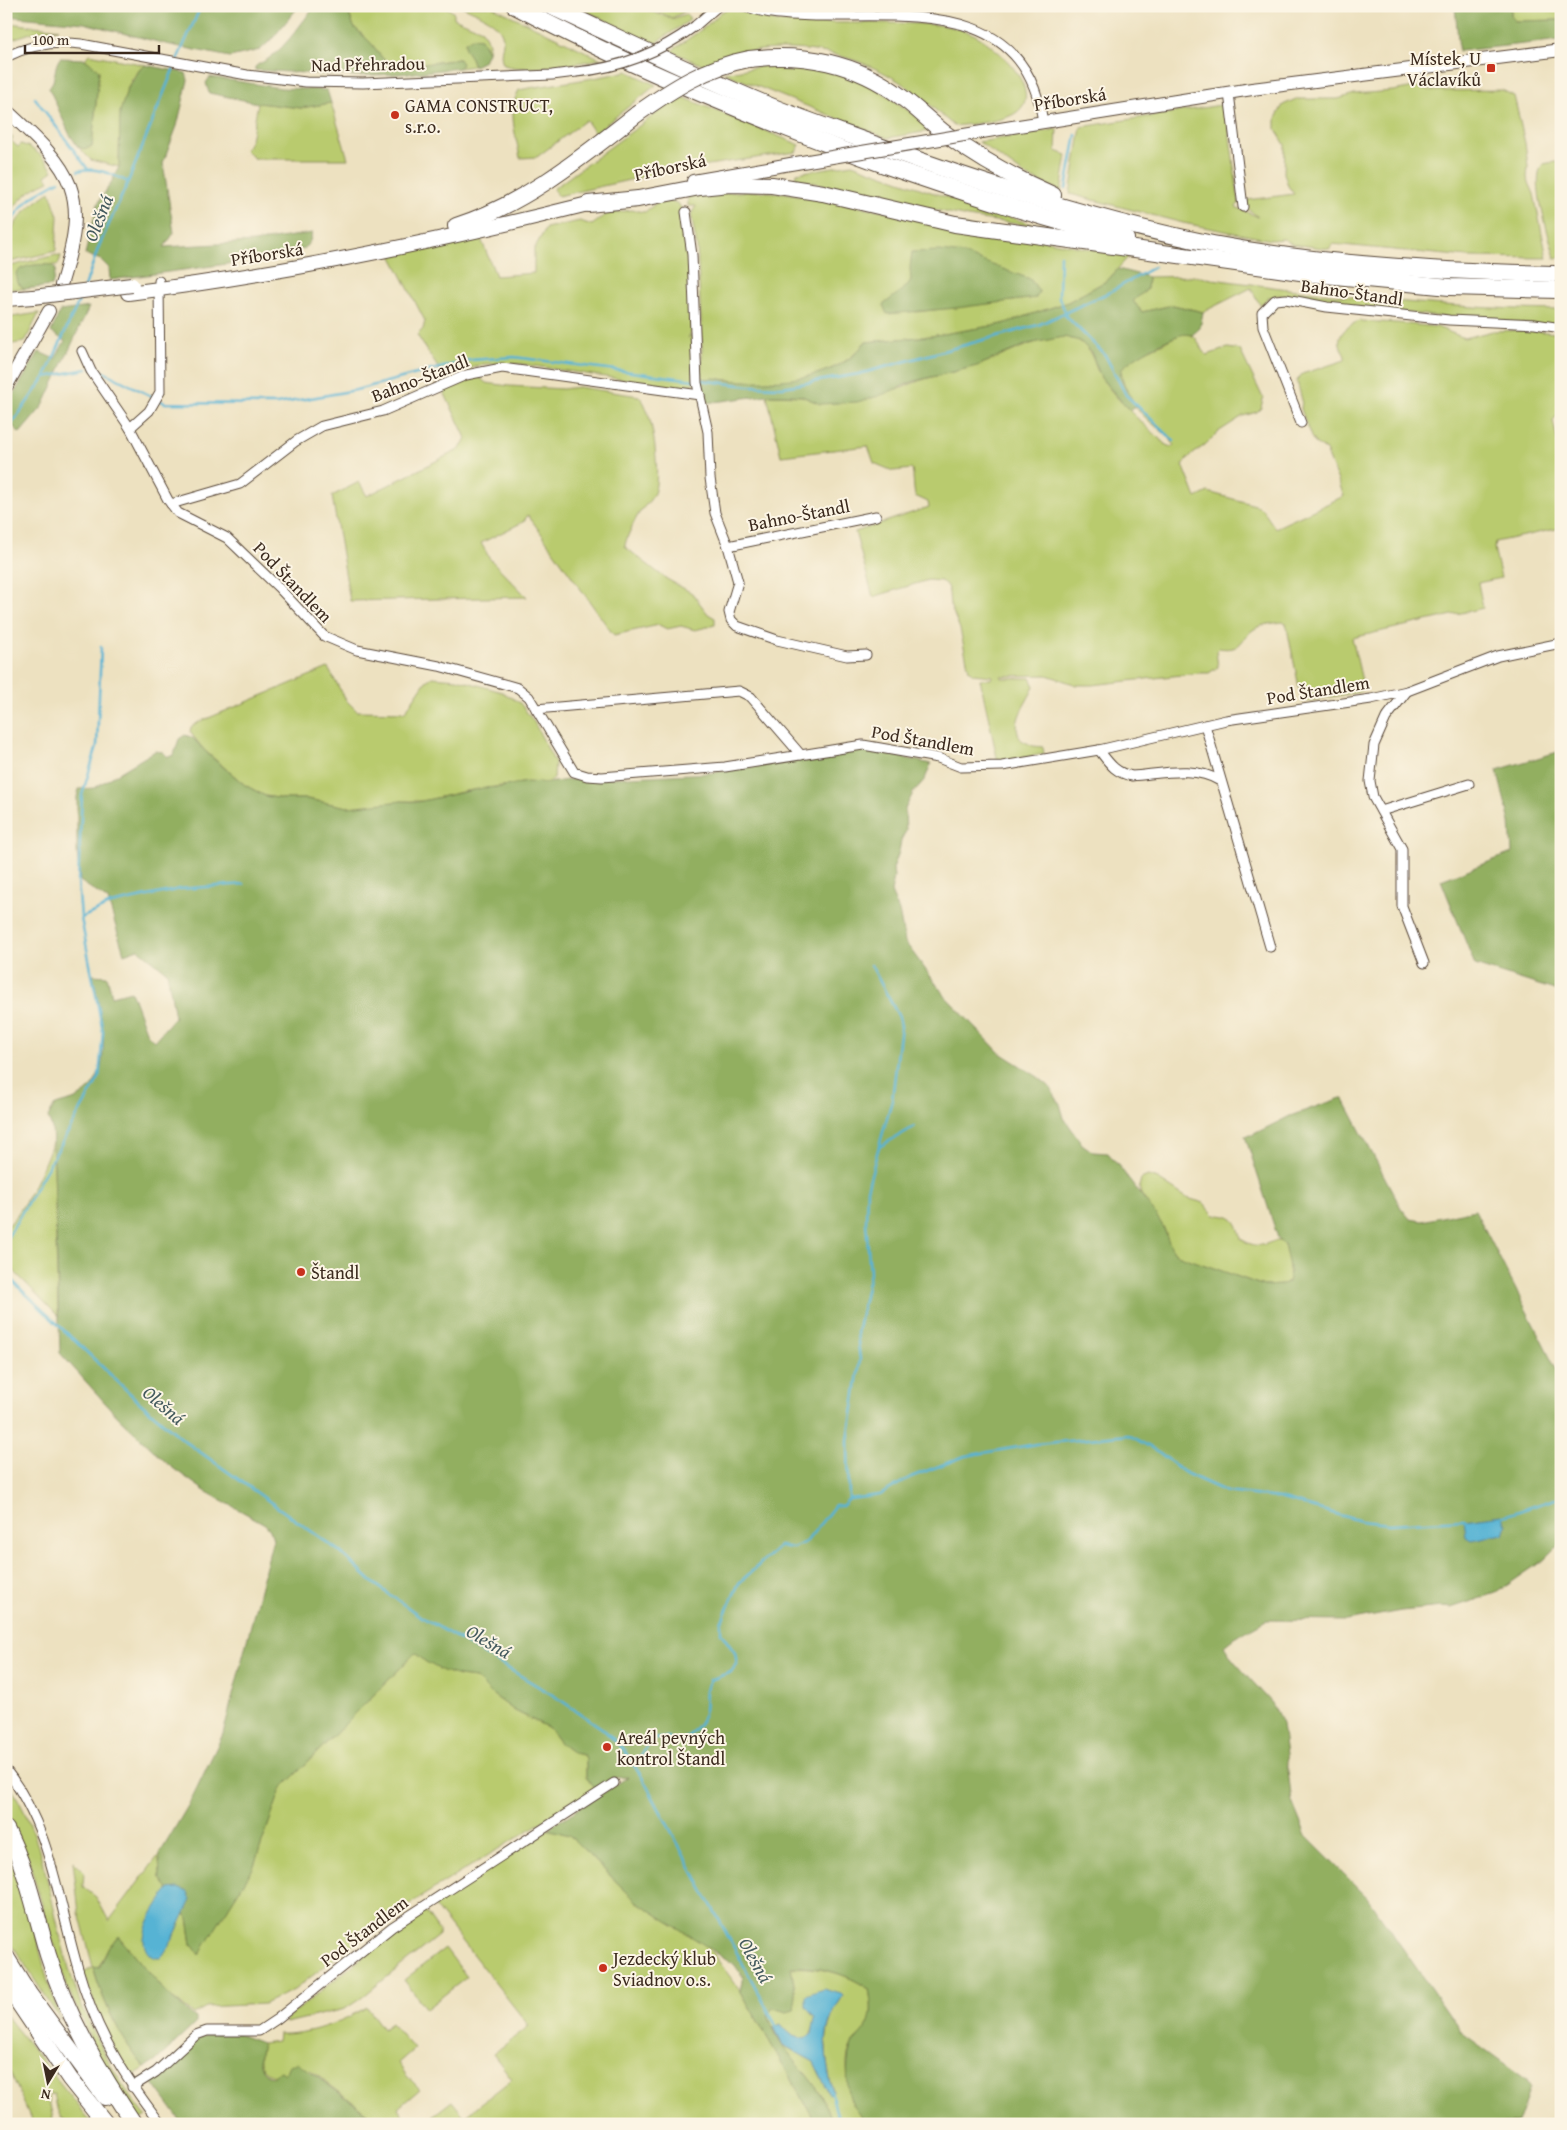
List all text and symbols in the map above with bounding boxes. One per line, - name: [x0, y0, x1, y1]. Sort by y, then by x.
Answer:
- scale bar: [25, 22, 159, 54]
- text: 100 m: [32, 29, 70, 50]
- place label: Místek, U Václavíků: [1407, 45, 1481, 93]
- street label: Nad Přehradou: [311, 50, 425, 78]
- marker: Místek, U Václavíků: [1485, 62, 1497, 74]
- street label: Příborská: [1032, 80, 1109, 118]
- place label: GAMA CONSTRUCT, s.r.o.: [405, 92, 553, 140]
- marker: GAMA CONSTRUCT, s.r.o.: [389, 109, 401, 121]
- street label: Příborská: [632, 146, 709, 188]
- water label: Olešná: [76, 190, 120, 246]
- street label: Příborská: [229, 235, 306, 273]
- street label: Bahno-Štandl: [1299, 271, 1405, 313]
- street label: Bahno-Štandl: [367, 347, 473, 409]
- street label: Bahno-Štandl: [746, 492, 852, 538]
- street label: Pod Štandlem: [247, 535, 339, 629]
- street label: Pod Štandlem: [1265, 668, 1372, 711]
- street label: Pod Štandlem: [869, 718, 977, 762]
- place label: Štandl: [311, 1259, 359, 1286]
- marker: Štandl: [295, 1266, 307, 1278]
- water label: Olešná: [137, 1379, 191, 1431]
- water label: Olešná: [461, 1617, 517, 1665]
- place label: Areál pevných kontrol Štandl: [617, 1724, 725, 1772]
- marker: Areál pevných kontrol Štandl: [601, 1741, 613, 1753]
- street label: Pod Štandlem: [314, 1889, 414, 1973]
- water label: Olešná: [732, 1932, 780, 1988]
- place label: Jezdecký klub Sviadnov o.s.: [611, 1945, 716, 1993]
- marker: Jezdecký klub Sviadnov o.s.: [597, 1962, 609, 1974]
- north arrow: [22, 2058, 72, 2108]
- text: N: [39, 2084, 52, 2105]

